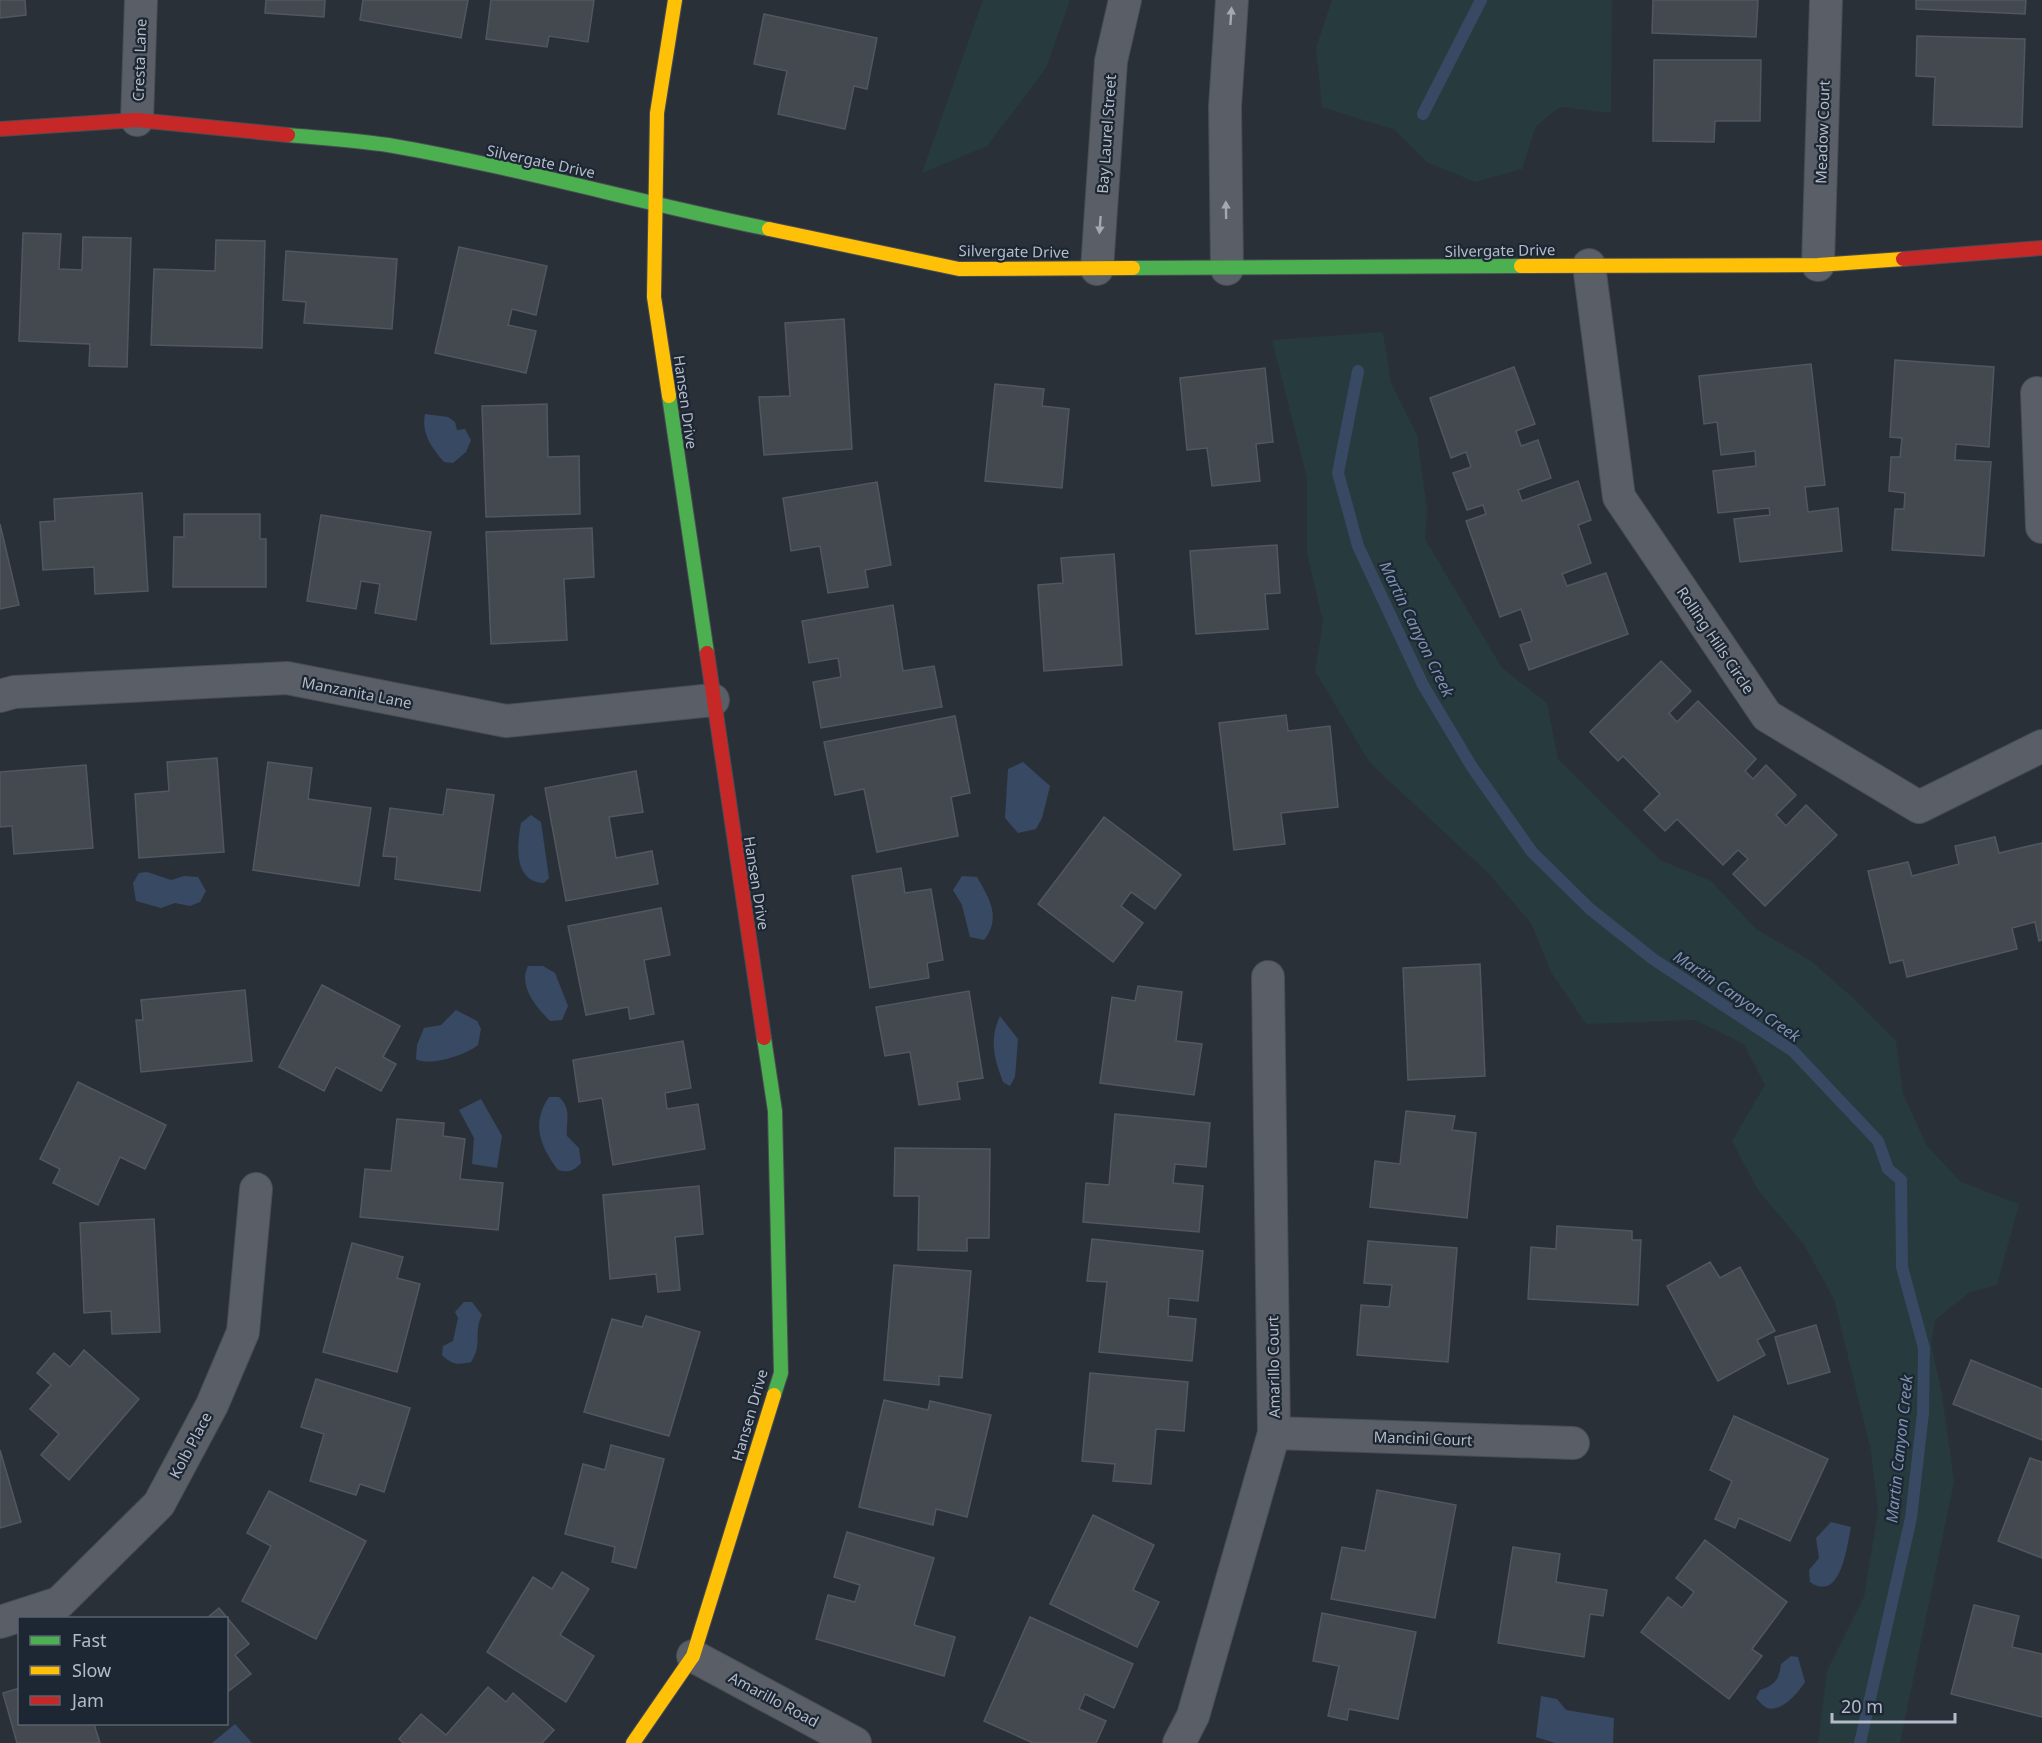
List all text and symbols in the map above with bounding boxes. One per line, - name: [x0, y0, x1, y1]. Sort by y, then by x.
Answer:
- one-way arrow: [1226, 6, 1235, 25]
- street label: Cresta Lane: [128, 18, 150, 102]
- street label: Bay Laurel Street: [1092, 73, 1120, 194]
- street label: Meadow Court: [1810, 79, 1834, 184]
- street label: Silvergate Drive: [485, 140, 597, 182]
- one-way arrow: [1221, 201, 1231, 220]
- one-way arrow: [1095, 215, 1104, 234]
- street label: Silvergate Drive: [1445, 239, 1555, 261]
- street label: Silvergate Drive: [959, 240, 1069, 262]
- street label: Hansen Drive: [670, 354, 702, 450]
- water label: Martin Canyon Creek: [1375, 557, 1460, 702]
- street label: Rolling Hills Circle: [1673, 583, 1759, 697]
- street label: Manzanita Lane: [300, 672, 414, 712]
- street label: Hansen Drive: [740, 835, 774, 931]
- water label: Martin Canyon Creek: [1669, 945, 1806, 1047]
- street label: Amarillo Court: [1262, 1315, 1284, 1418]
- street label: Hansen Drive: [726, 1367, 772, 1463]
- water label: Martin Canyon Creek: [1880, 1373, 1918, 1524]
- street label: Kolb Place: [164, 1408, 216, 1482]
- street label: Mancini Court: [1373, 1426, 1473, 1450]
- legend: [18, 1617, 228, 1725]
- text: Fast: [72, 1628, 107, 1652]
- text: Slow: [72, 1658, 111, 1682]
- street label: Amarillo Road: [726, 1667, 822, 1731]
- scale bar: [1832, 1686, 1955, 1724]
- text: Jam: [70, 1688, 104, 1712]
- text: 20 m: [1841, 1694, 1883, 1718]

